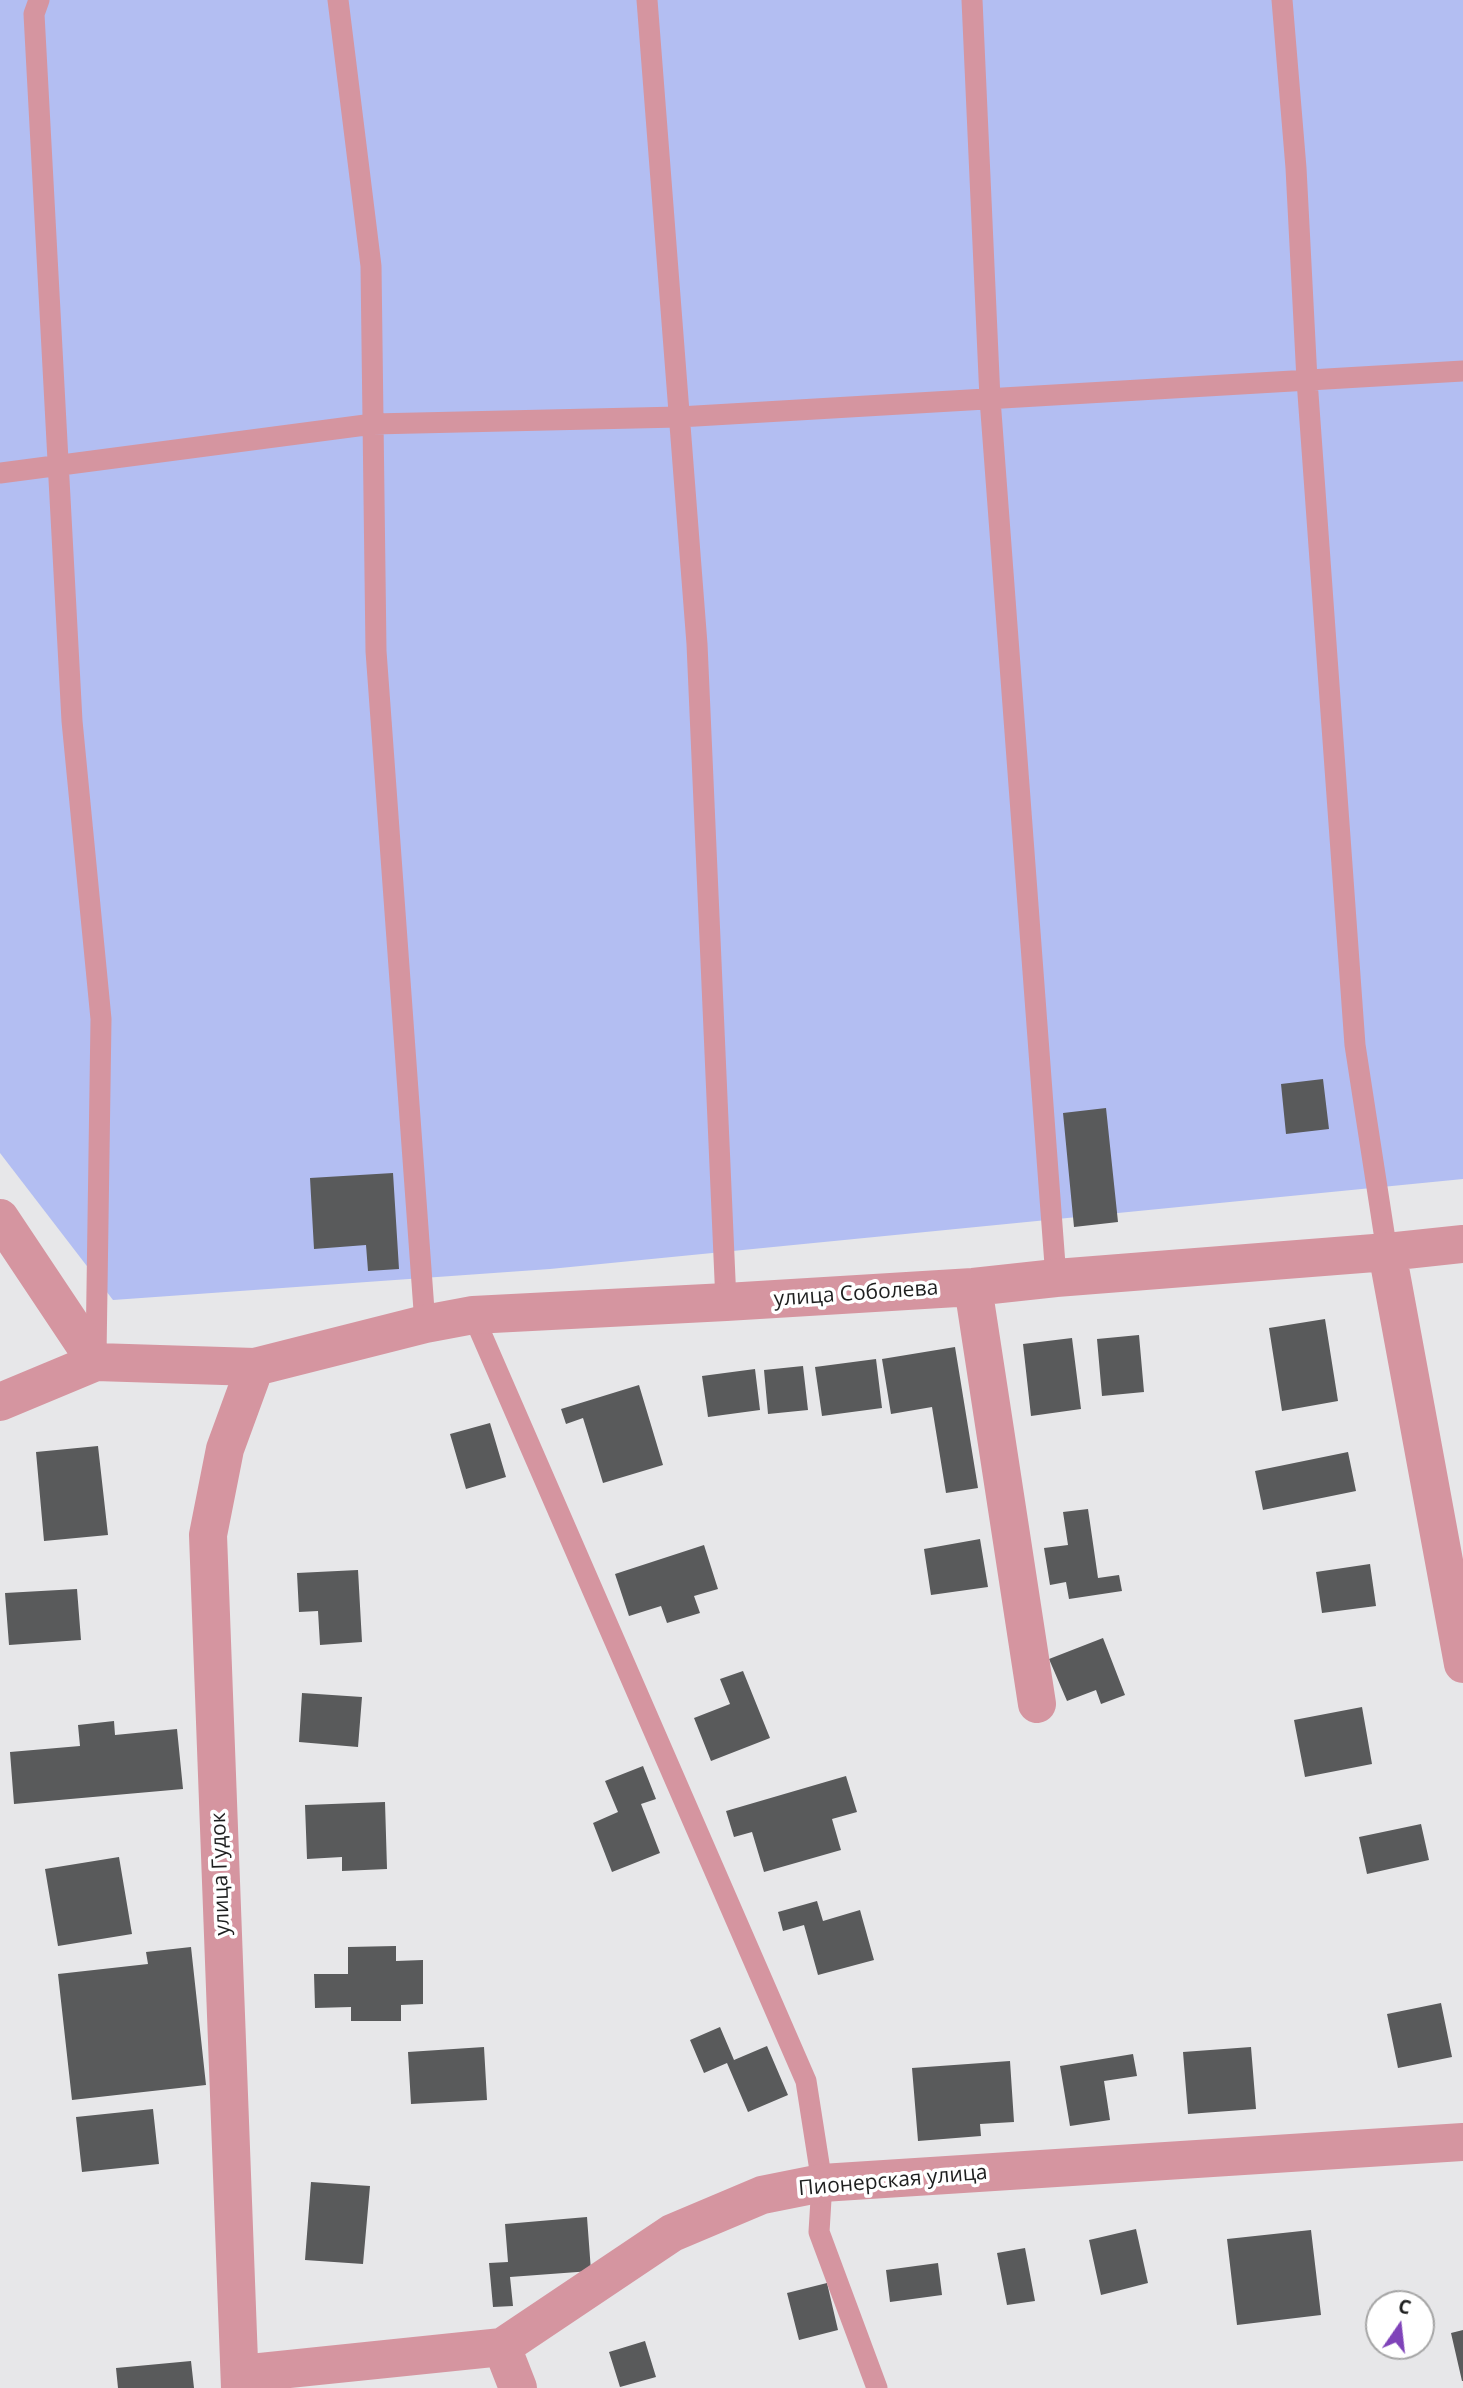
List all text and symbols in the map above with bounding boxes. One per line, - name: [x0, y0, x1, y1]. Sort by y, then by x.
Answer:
- street label: улица Соболева: [773, 1276, 939, 1312]
- street label: улица Гудок: [206, 1812, 236, 1936]
- street label: Пионерская улица: [797, 2160, 989, 2202]
- north arrow: [1365, 2290, 1435, 2360]
- text: С: [1396, 2292, 1414, 2321]

